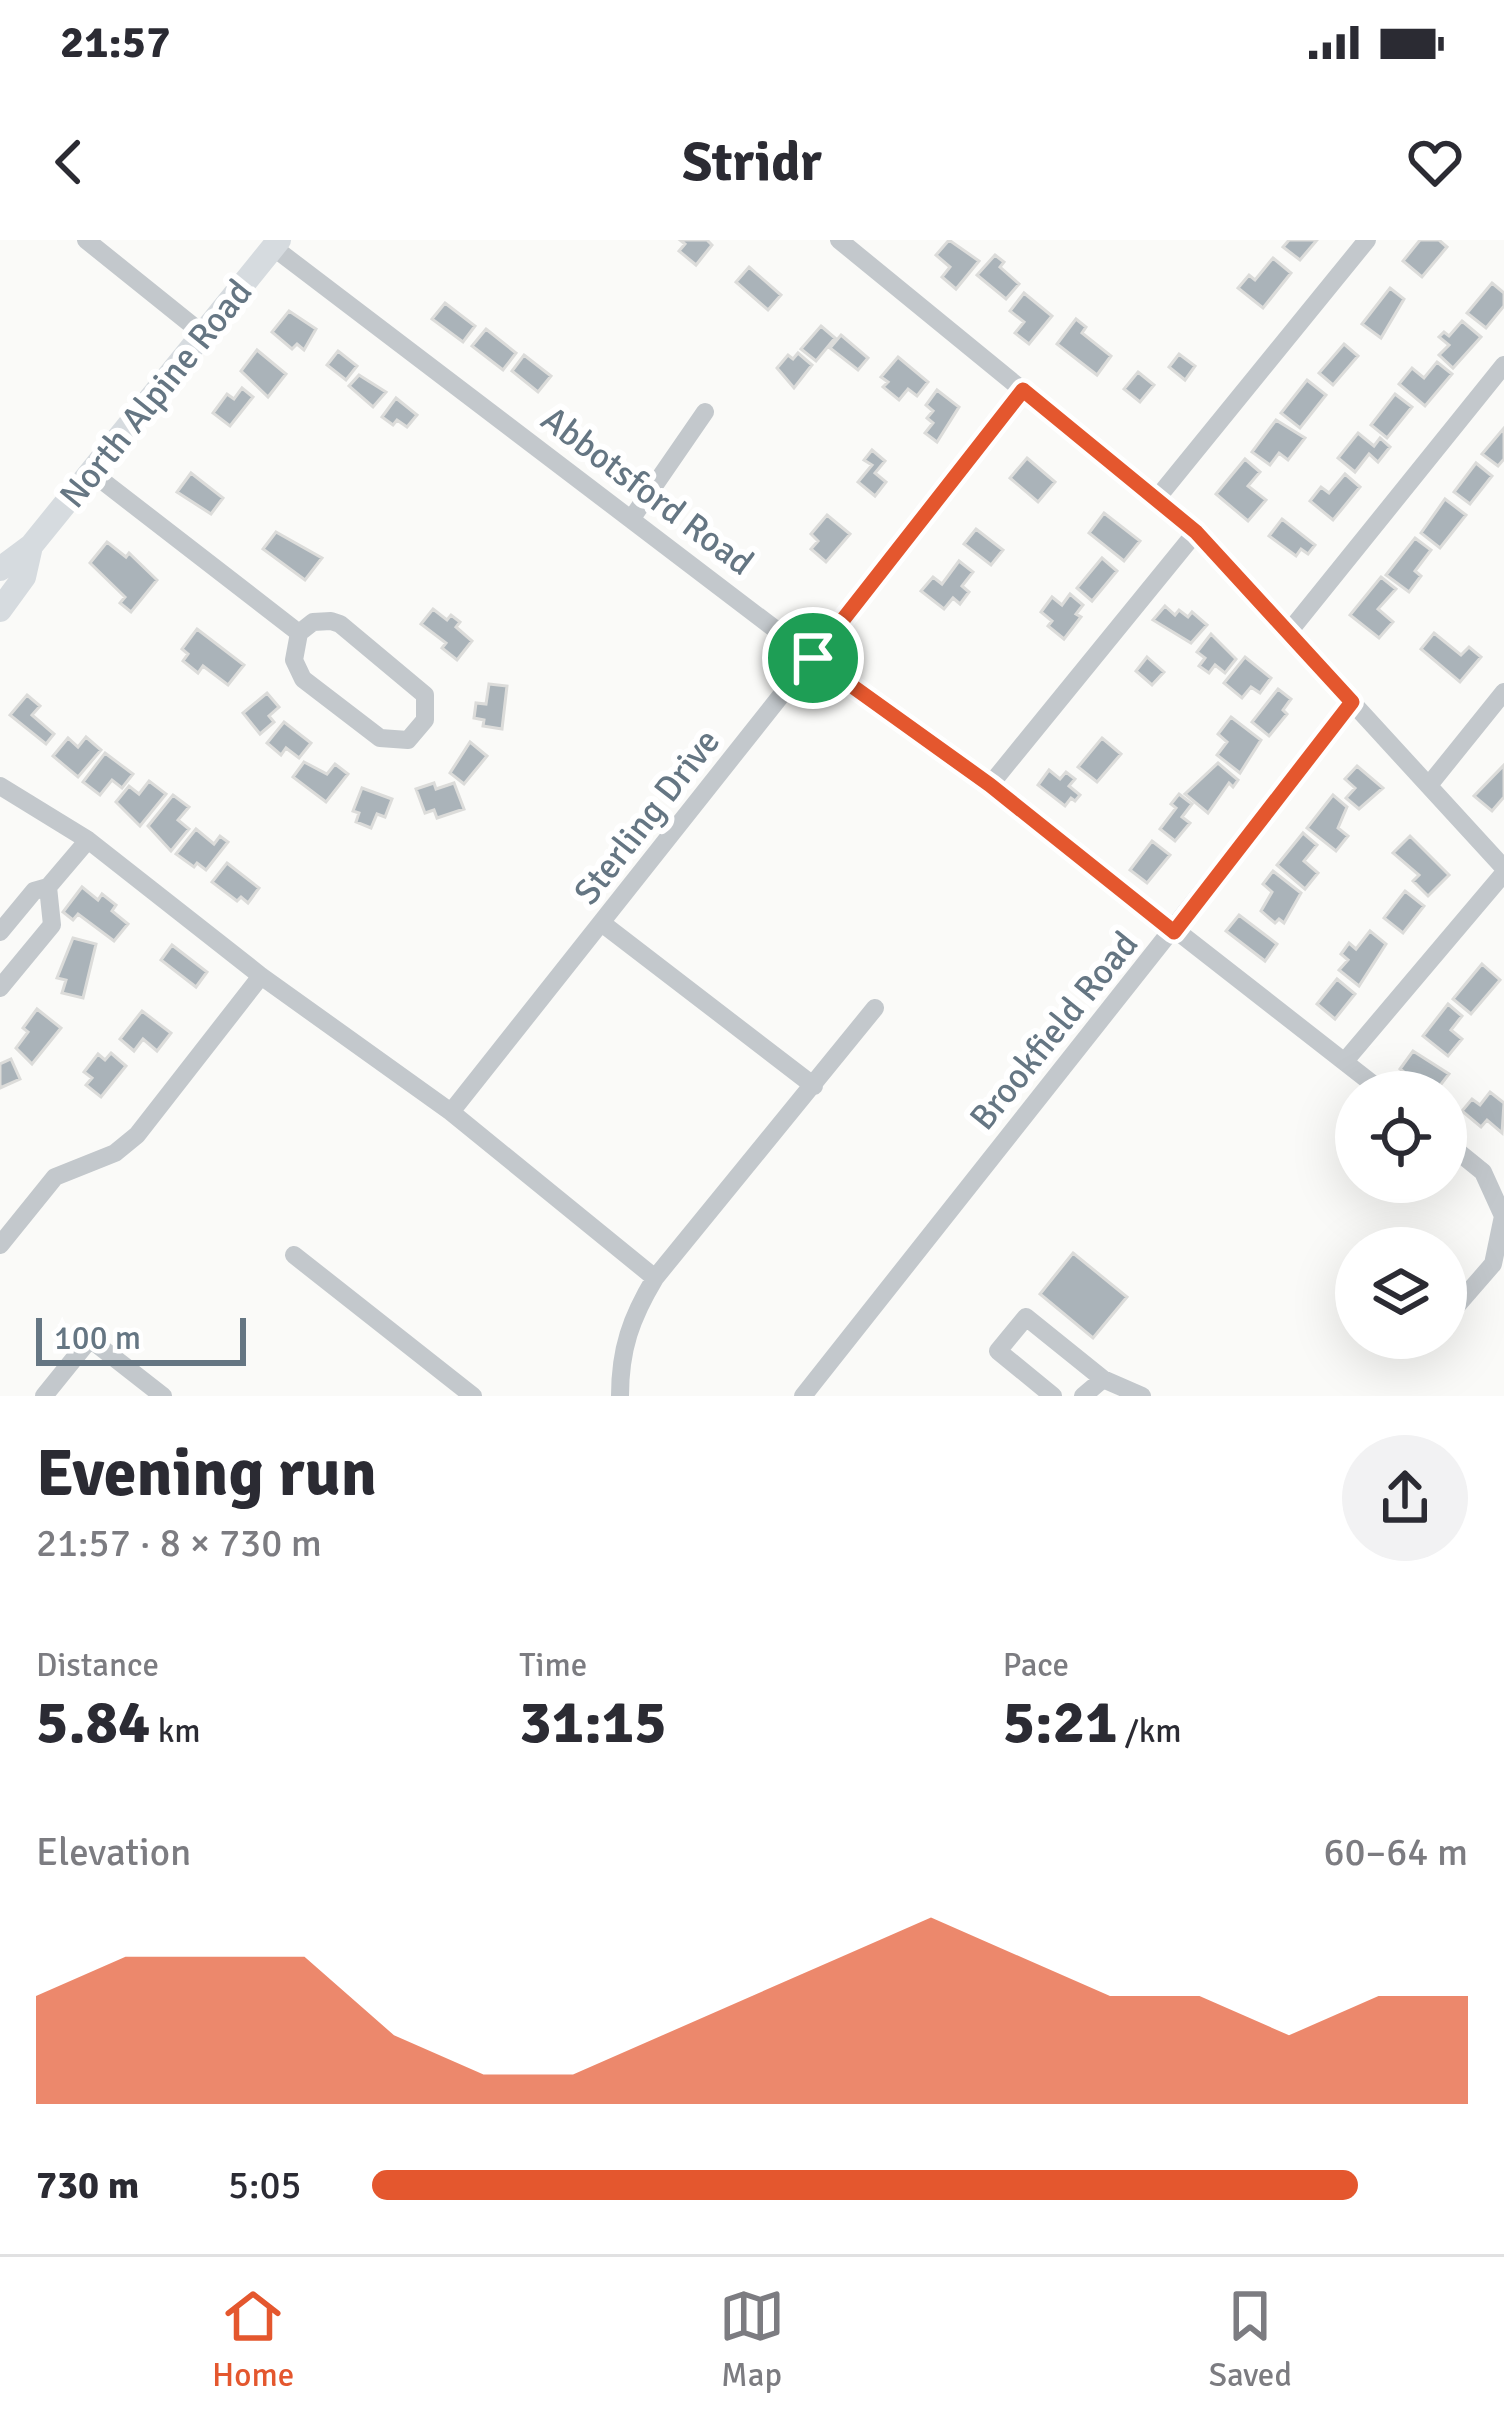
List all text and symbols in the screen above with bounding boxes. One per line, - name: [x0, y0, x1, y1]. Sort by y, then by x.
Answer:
- text: 21:57: [60, 15, 170, 70]
- icon: back: [36, 129, 102, 195]
- text: Stridr: [682, 129, 822, 196]
- icon: heart: [1402, 129, 1468, 195]
- street label: North Alpine Road: [50, 271, 262, 517]
- street label: Abbotsford Road: [532, 397, 762, 586]
- pin: [762, 607, 864, 709]
- icon: arrive: [780, 625, 846, 691]
- street label: Sterling Drive: [565, 720, 730, 914]
- street label: Brookfield Road: [960, 923, 1148, 1139]
- map controls: [1335, 1071, 1467, 1359]
- button: locate: [1335, 1071, 1467, 1203]
- button: layers: [1335, 1227, 1467, 1359]
- scale bar: [36, 1312, 246, 1365]
- text: 100 m: [54, 1318, 141, 1359]
- text: Evening run: [36, 1433, 377, 1514]
- button: share: [1342, 1435, 1468, 1561]
- text: 21:57 · 8 × 730 m: [36, 1519, 322, 1567]
- text: Distance: [36, 1645, 159, 1686]
- text: Time: [519, 1645, 587, 1686]
- text: Pace: [1003, 1645, 1069, 1686]
- text: 5.84: [36, 1686, 150, 1760]
- text: 31:15: [519, 1686, 667, 1760]
- text: 5:21: [1003, 1686, 1118, 1760]
- text: km: [150, 1711, 201, 1752]
- text: /km: [1118, 1711, 1182, 1752]
- text: Elevation: [36, 1828, 191, 1876]
- text: 60–64 m: [1323, 1828, 1468, 1876]
- text: 730 m: [36, 2161, 139, 2209]
- text: 5:05: [228, 2161, 302, 2209]
- tab: Home: [212, 2283, 294, 2396]
- tab: Map: [719, 2283, 785, 2396]
- tab: Saved: [1209, 2283, 1292, 2396]

